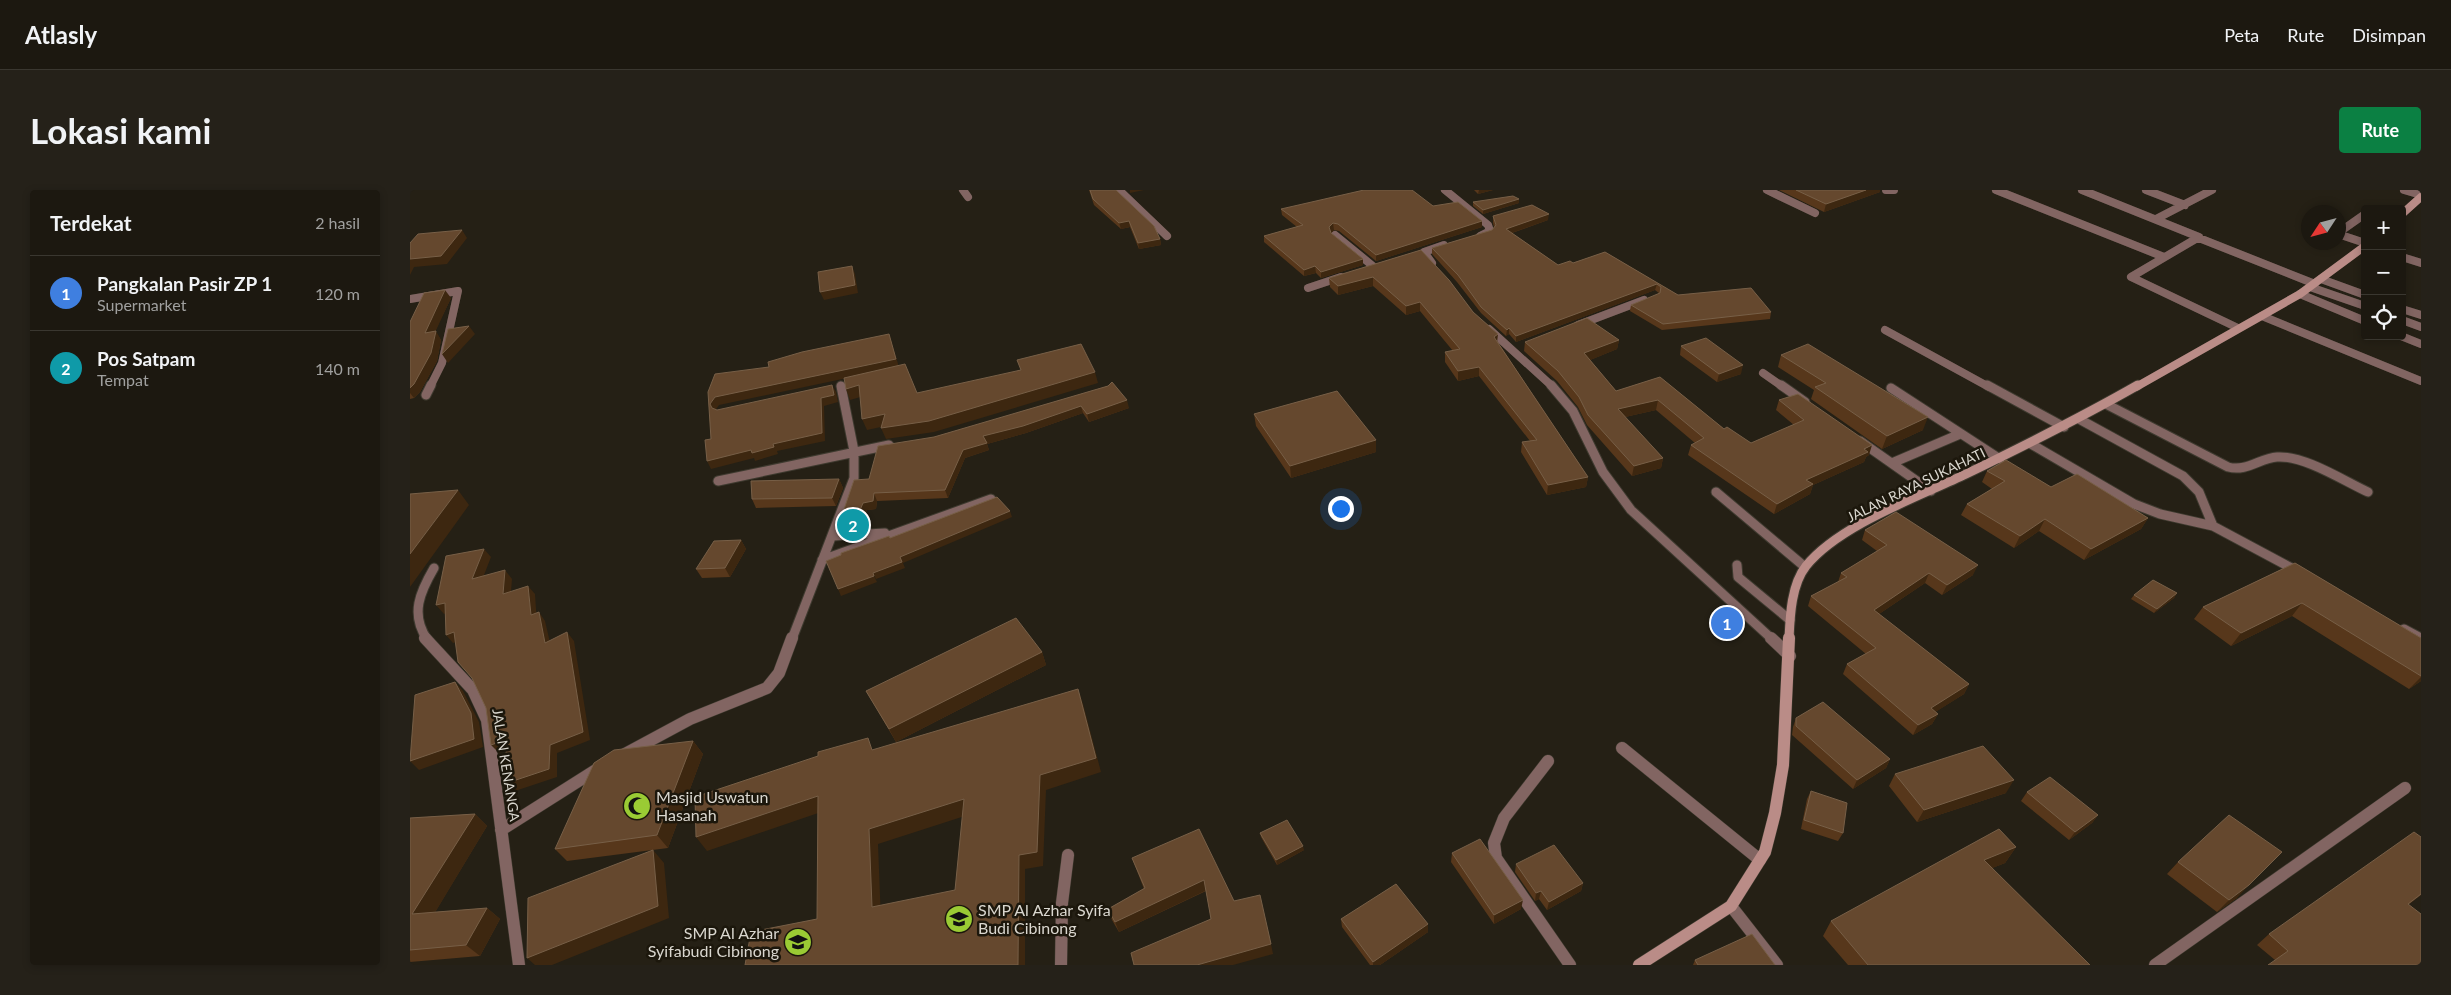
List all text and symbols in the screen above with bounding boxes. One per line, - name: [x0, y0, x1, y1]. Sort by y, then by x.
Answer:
- text: Atlasly: [25, 20, 97, 49]
- text: Peta: [2224, 24, 2259, 46]
- text: Rute: [2287, 24, 2324, 46]
- text: Disimpan: [2352, 24, 2426, 46]
- button: Rute: [2339, 107, 2421, 153]
- text: Lokasi kami: [30, 109, 211, 151]
- north arrow: [2301, 205, 2346, 250]
- map controls: [2361, 205, 2406, 340]
- button: +: [2361, 205, 2406, 250]
- text: Terdekat: [50, 210, 132, 235]
- text: 2 hasil: [315, 213, 360, 232]
- button: −: [2361, 250, 2406, 295]
- text: Pangkalan Pasir ZP 1: [97, 272, 272, 295]
- text: 1: [61, 284, 71, 303]
- text: 120 m: [315, 284, 360, 303]
- text: Supermarket: [97, 295, 186, 314]
- button: locate: [2361, 295, 2406, 340]
- text: Pos Satpam: [97, 347, 195, 370]
- text: 2: [61, 359, 71, 378]
- text: 140 m: [315, 359, 360, 378]
- text: Tempat: [97, 370, 149, 389]
- street label: JALAN RAYA SUKAHATI: [1844, 444, 1988, 525]
- your location: [1328, 496, 1354, 522]
- pin: 2: [837, 506, 869, 544]
- pin: 1: [1711, 604, 1743, 642]
- street label: JALAN KENANGA: [489, 707, 524, 823]
- place label: Masjid Uswatun Hasanah: [656, 787, 768, 824]
- mosque icon: Masjid Uswatun Hasanah: [622, 791, 652, 821]
- place label: SMP Al Azhar Syifa Budi Cibinong: [978, 900, 1111, 937]
- school or university icon: SMP Al Azhar Syifa Budi Cibinong: [944, 904, 974, 934]
- place label: SMP Al Azhar Syifabudi Cibinong: [648, 923, 779, 960]
- school or university icon: SMP Al Azhar Syifabudi Cibinong: [783, 927, 813, 957]

